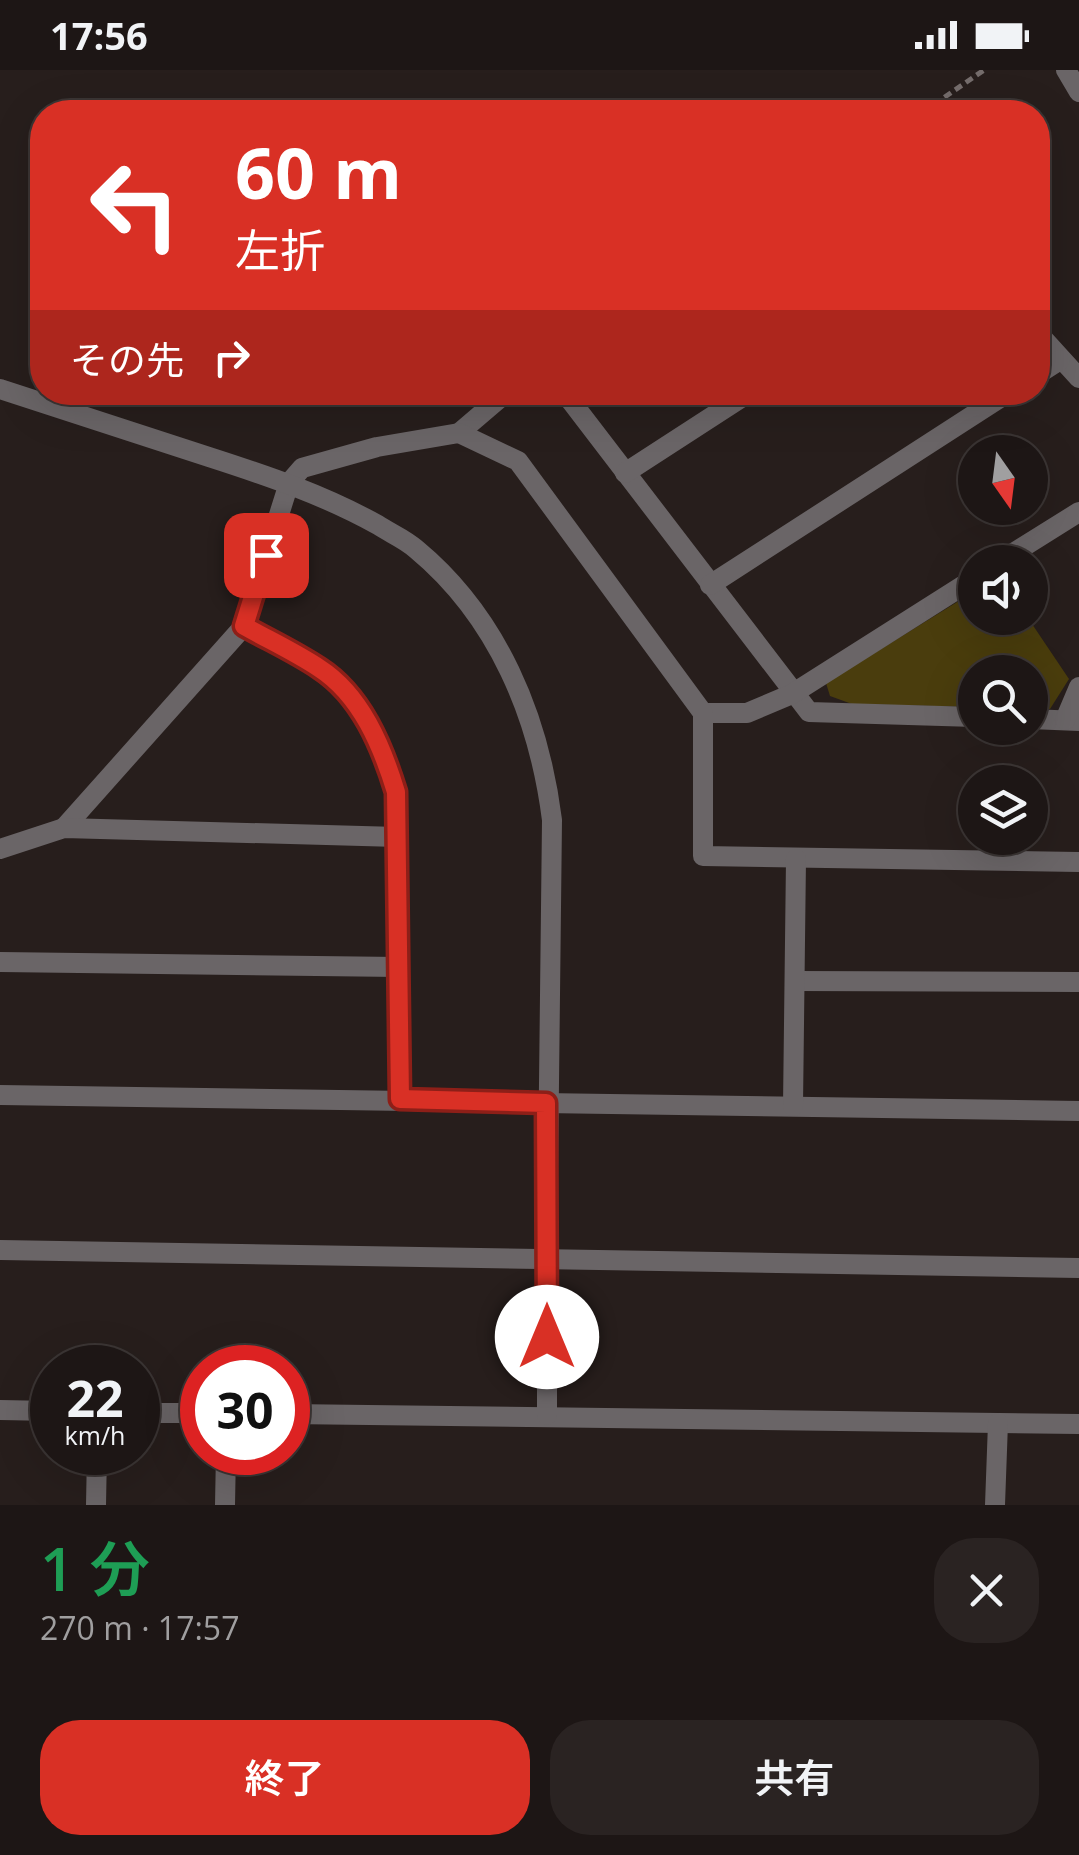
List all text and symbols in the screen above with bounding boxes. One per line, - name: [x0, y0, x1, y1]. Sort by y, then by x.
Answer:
- text: 17:56: [50, 9, 148, 61]
- text: 60 m: [235, 124, 402, 220]
- icon: left: [70, 140, 200, 270]
- text: 左折: [235, 219, 325, 280]
- icon: right: [204, 330, 259, 385]
- text: その先: [70, 333, 184, 385]
- north arrow: [958, 435, 1048, 525]
- map controls: [958, 435, 1048, 855]
- pin: [224, 513, 309, 598]
- icon: arrive: [239, 528, 294, 583]
- button: sound: [958, 545, 1048, 635]
- button: search: [958, 655, 1048, 745]
- button: layers: [958, 765, 1048, 855]
- position arrow: [495, 1285, 599, 1389]
- speed limit sign: 30: [180, 1345, 310, 1475]
- text: 22: [66, 1364, 124, 1432]
- text: km/h: [65, 1418, 125, 1452]
- text: 1 分: [40, 1527, 150, 1609]
- button: close: [934, 1538, 1039, 1643]
- text: 270 m · 17:57: [40, 1606, 239, 1649]
- button: 終了: [40, 1720, 530, 1835]
- button: 共有: [550, 1720, 1039, 1835]

